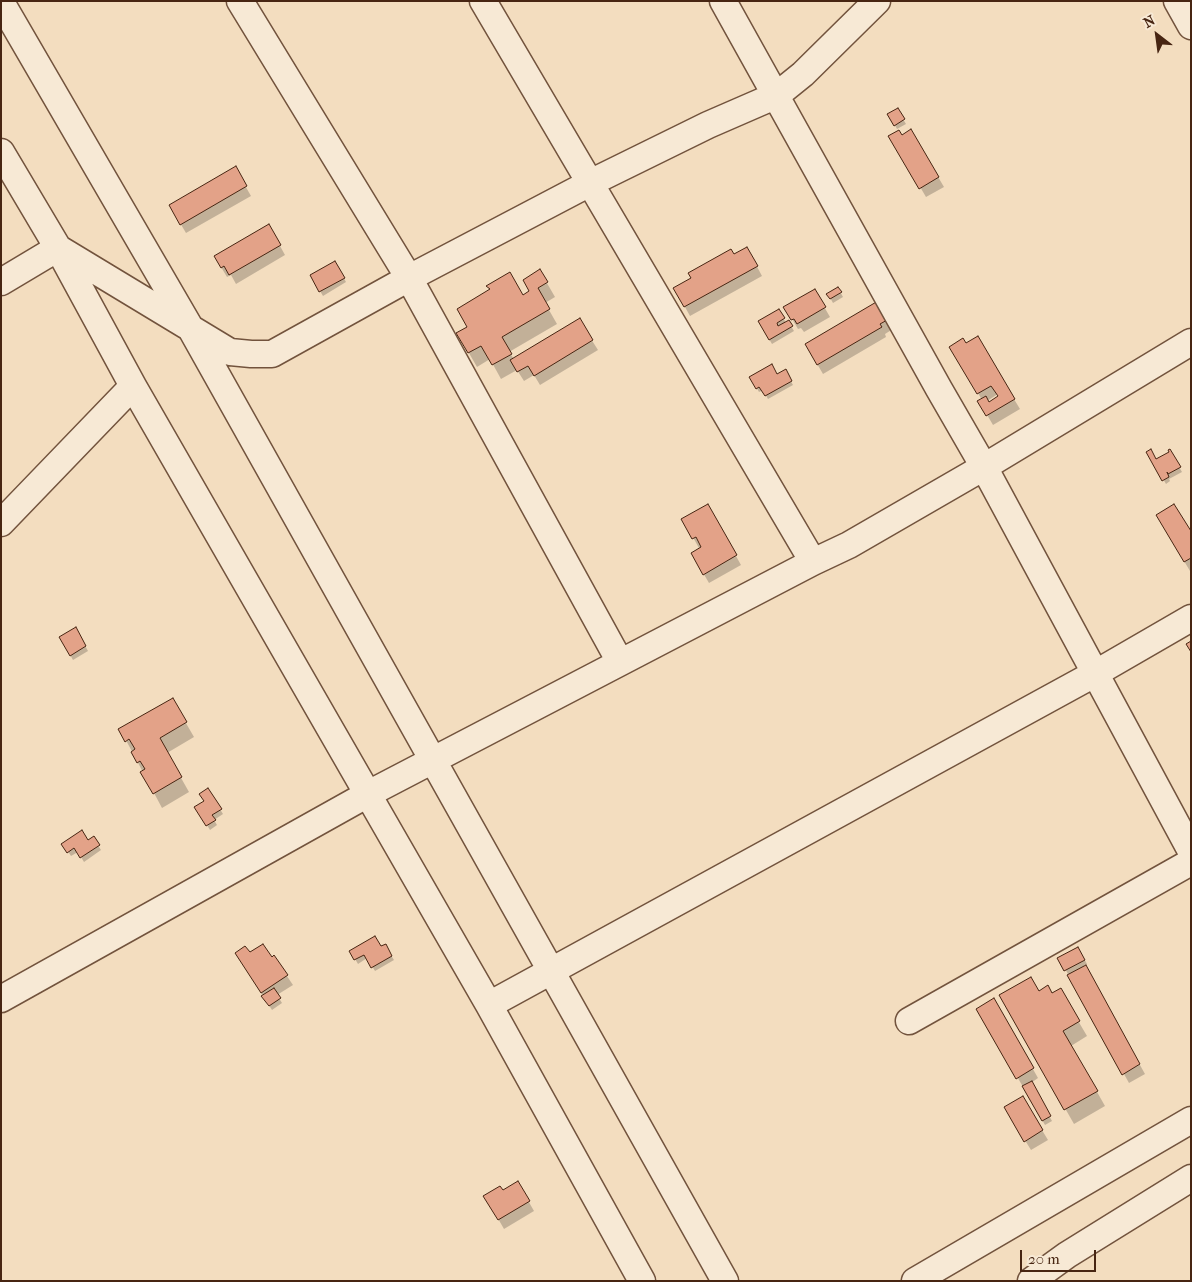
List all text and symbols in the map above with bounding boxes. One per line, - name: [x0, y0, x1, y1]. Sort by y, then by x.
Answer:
- north arrow: [1132, 10, 1182, 60]
- text: N: [1140, 12, 1158, 32]
- scale bar: [1022, 1240, 1098, 1272]
- text: 20 m: [1028, 1250, 1060, 1268]

